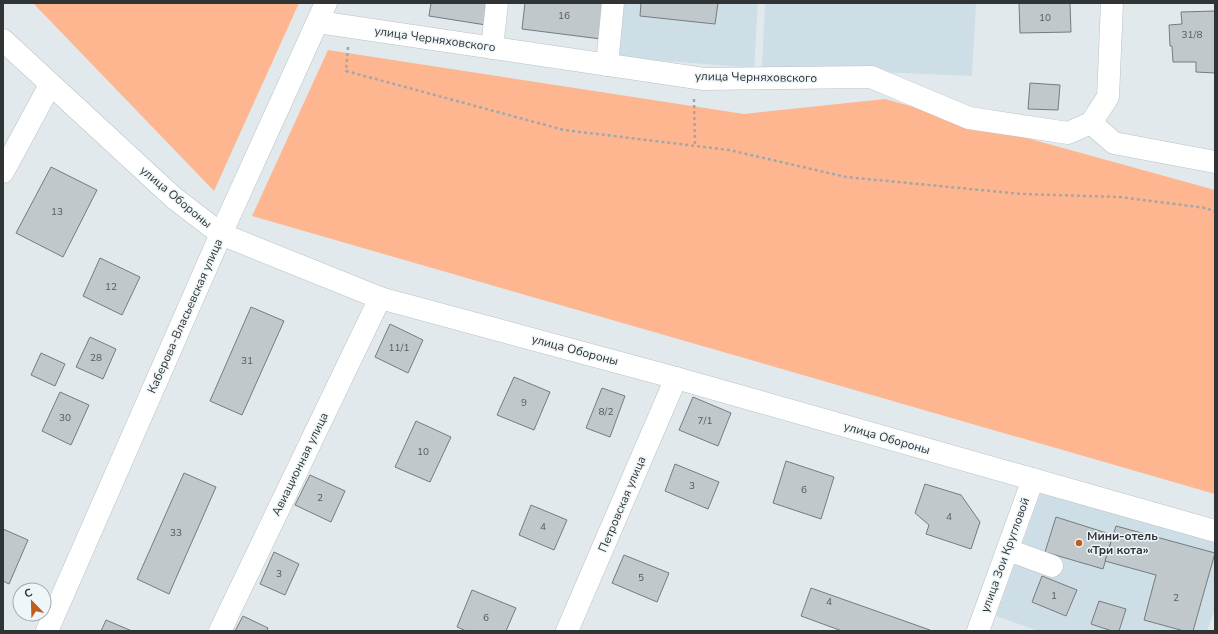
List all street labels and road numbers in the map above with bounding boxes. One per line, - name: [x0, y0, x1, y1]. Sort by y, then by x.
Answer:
- street label: улица Черняховского: [373, 23, 497, 55]
- street label: улица Черняховского: [695, 68, 817, 86]
- street label: улица Обороны: [137, 162, 215, 232]
- street label: Каберова-Власьевская улица: [144, 236, 226, 396]
- street label: улица Обороны: [530, 331, 620, 369]
- street label: Авиационная улица: [268, 410, 332, 518]
- street label: улица Обороны: [842, 418, 932, 458]
- street label: Петровская улица: [595, 454, 649, 554]
- street label: улица Зои Кругловой: [977, 495, 1033, 615]

